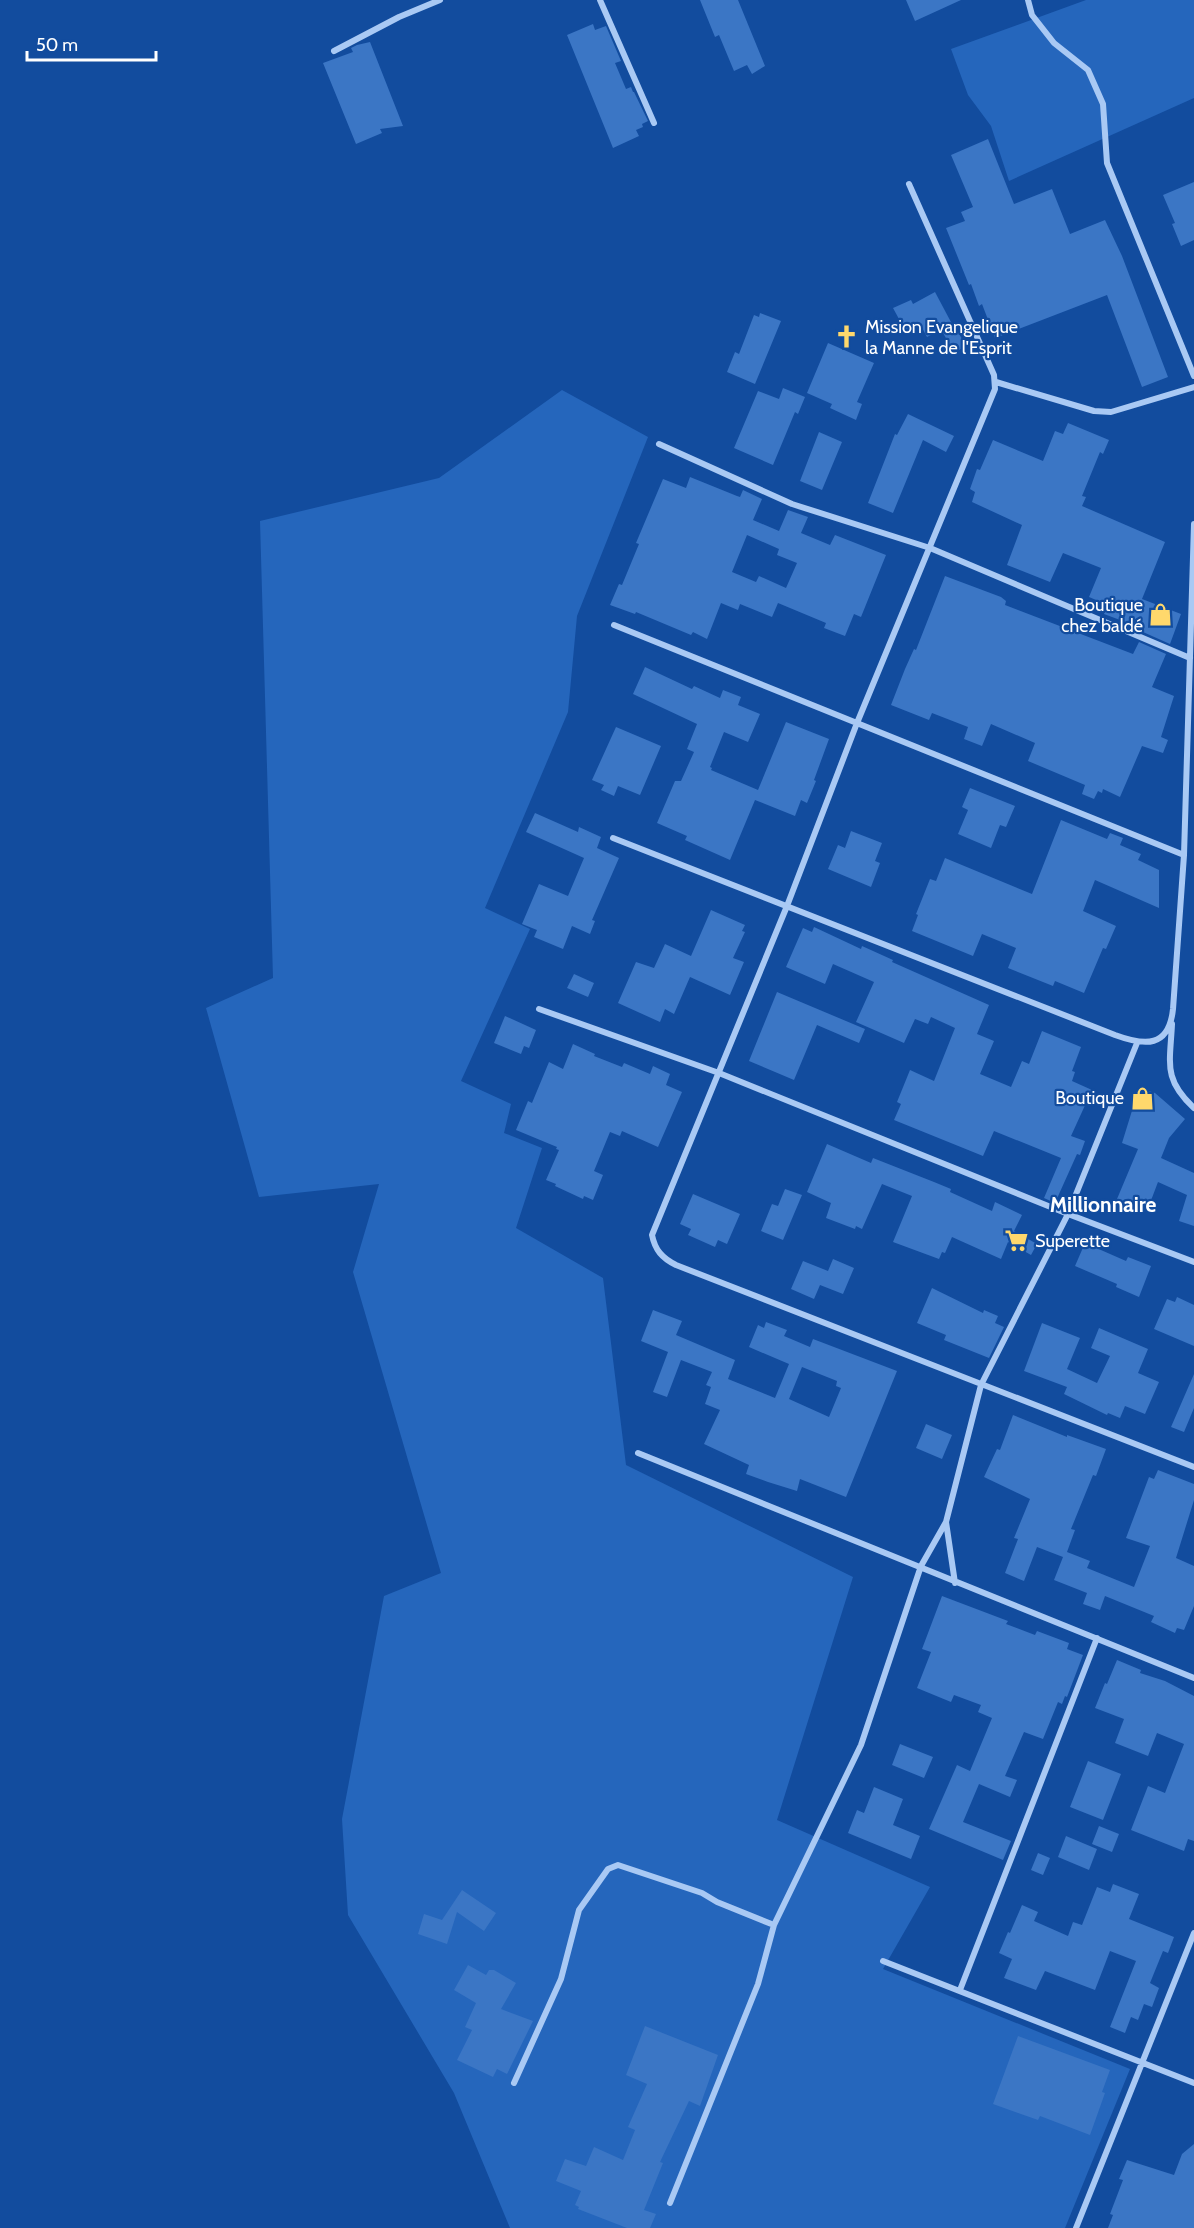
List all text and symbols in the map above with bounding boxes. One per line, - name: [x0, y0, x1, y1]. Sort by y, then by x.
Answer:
- scale bar: [27, 24, 156, 62]
- text: 50 m: [36, 34, 78, 56]
- place label: Mission Evangelique la Manne de l'Esprit: [865, 316, 1018, 359]
- church icon: Mission Evangelique la Manne de l'Esprit: [834, 324, 860, 350]
- place label: Boutique chez baldé: [1061, 594, 1143, 637]
- shop icon: Boutique chez baldé: [1148, 602, 1174, 628]
- shop icon: Boutique: [1129, 1085, 1155, 1111]
- place label: Boutique: [1055, 1087, 1124, 1109]
- district label: Millionnaire: [1050, 1192, 1156, 1217]
- supermarket icon: Superette: [1004, 1228, 1030, 1254]
- place label: Superette: [1035, 1230, 1110, 1252]

